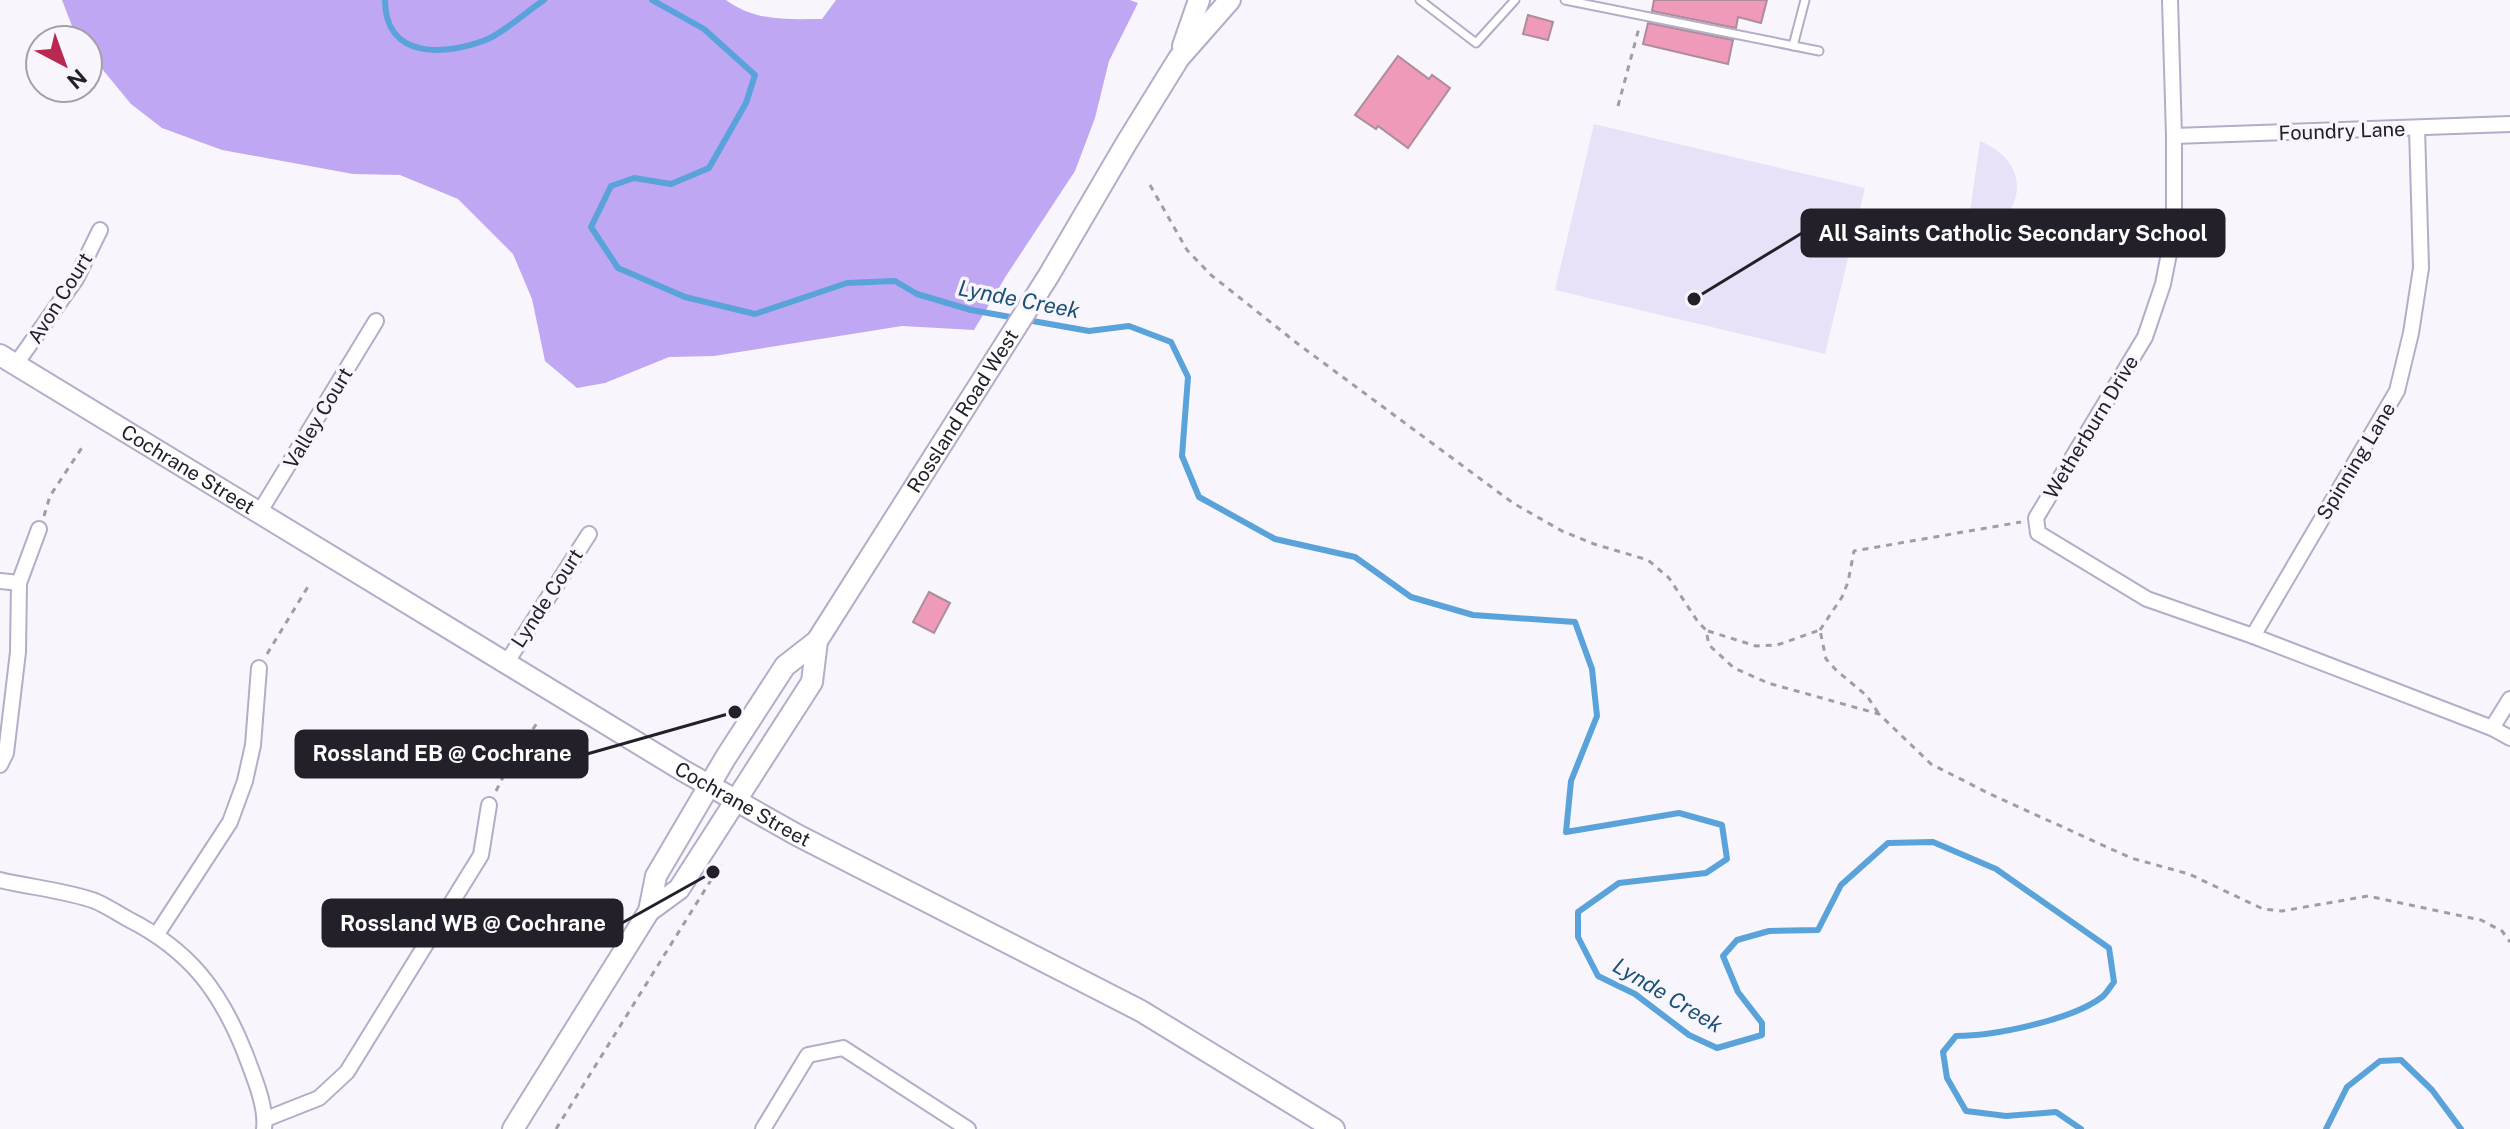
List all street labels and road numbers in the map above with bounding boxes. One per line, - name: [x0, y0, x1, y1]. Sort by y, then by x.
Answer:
- street label: Foundry Lane: [2278, 117, 2406, 145]
- street label: Avon Court: [23, 248, 97, 348]
- street label: Rossland Road West: [902, 325, 1023, 497]
- street label: Wetherburn Drive: [2039, 351, 2143, 503]
- street label: Valley Court: [278, 363, 358, 473]
- street label: Spinning Lane: [2312, 398, 2400, 524]
- street label: Cochrane Street: [117, 420, 259, 519]
- street label: Lynde Court: [506, 544, 588, 652]
- street label: Cochrane Street: [671, 756, 815, 852]

